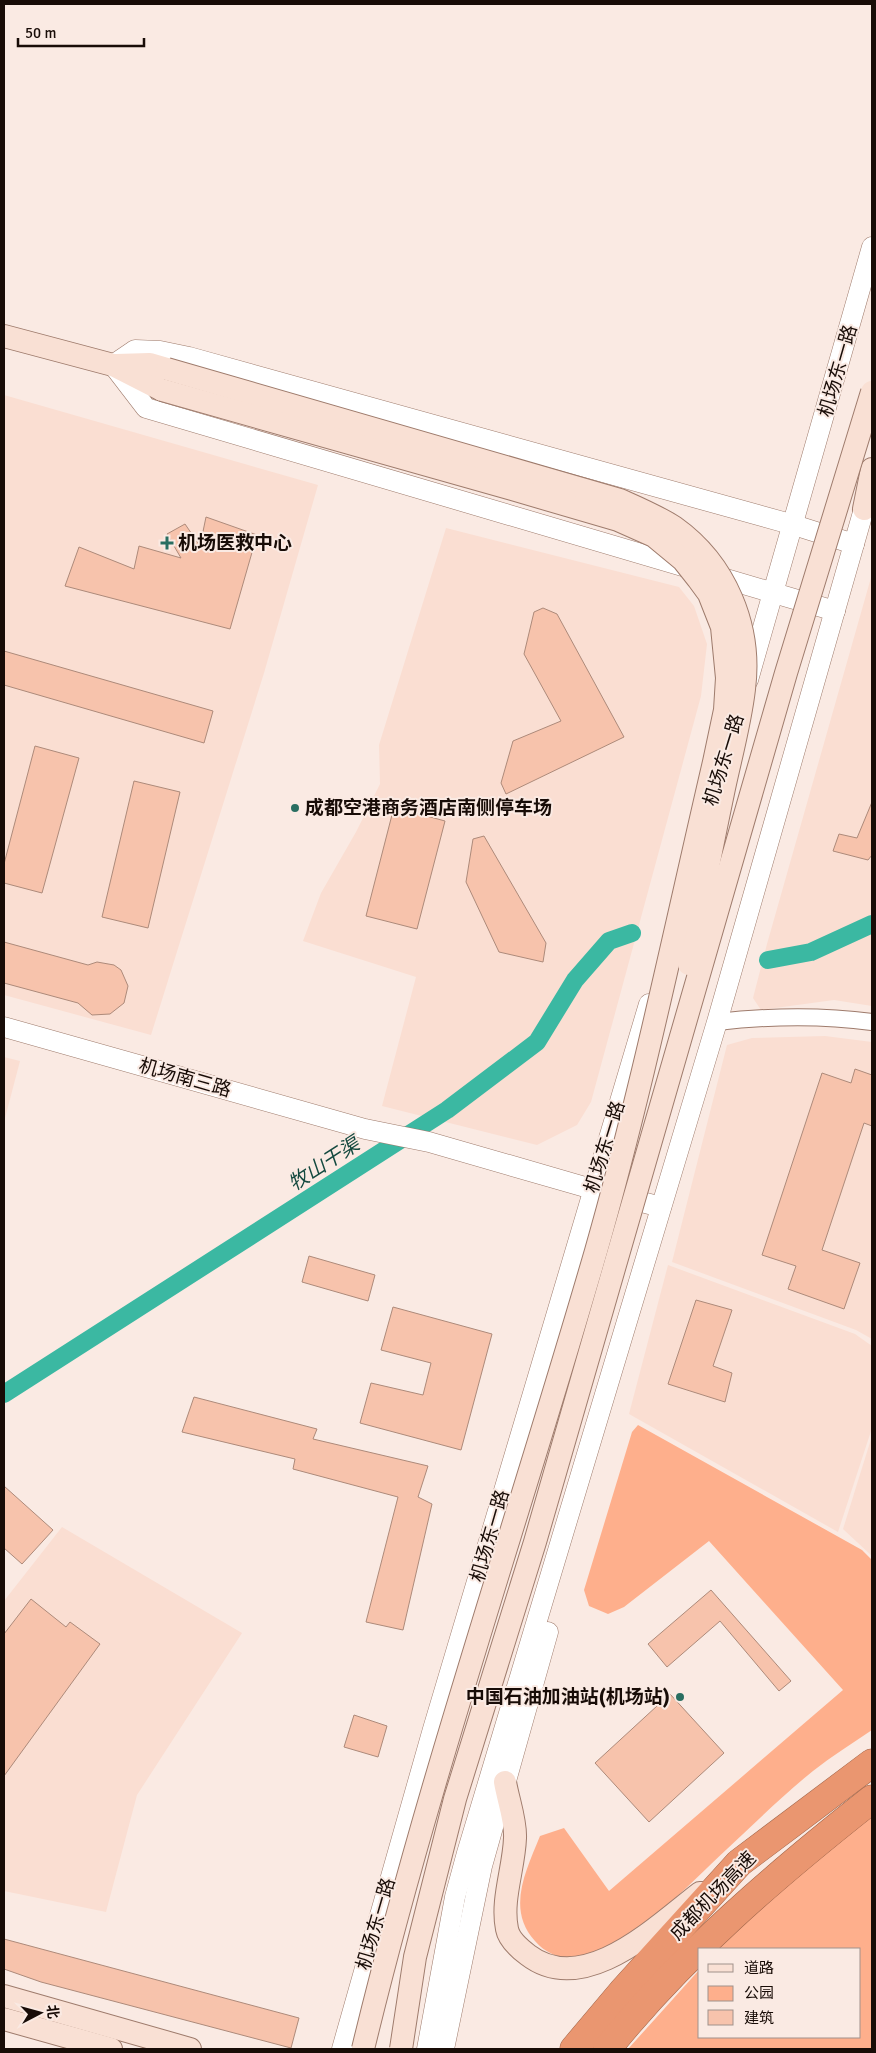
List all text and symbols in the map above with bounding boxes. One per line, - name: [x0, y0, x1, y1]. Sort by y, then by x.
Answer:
- scale bar: [18, 15, 144, 47]
- text: 50 m: [25, 24, 56, 42]
- street label: 机场东一路: [813, 322, 863, 420]
- place label: 机场医救中心: [178, 531, 292, 555]
- marker: 机场医救中心: [160, 536, 174, 550]
- street label: 机场东一路: [699, 711, 749, 809]
- place label: 成都空港商务酒店南侧停车场: [305, 796, 552, 820]
- marker: 成都空港商务酒店南侧停车场: [289, 802, 301, 814]
- street label: 机场南三路: [136, 1053, 234, 1103]
- street label: 机场东一路: [580, 1098, 630, 1196]
- water label: 牧山干渠: [284, 1130, 367, 1196]
- street label: 机场东一路: [465, 1487, 515, 1585]
- place label: 中国石油加油站(机场站): [466, 1685, 670, 1709]
- marker: 中国石油加油站(机场站): [674, 1691, 686, 1703]
- street label: 成都机场高速: [665, 1847, 761, 1945]
- street label: 机场东一路: [351, 1875, 401, 1973]
- legend: [698, 1948, 861, 2038]
- text: 道路: [744, 1959, 774, 1977]
- text: 公园: [744, 1984, 774, 2002]
- north arrow: [15, 1988, 65, 2038]
- text: 北: [43, 2004, 62, 2020]
- text: 建筑: [744, 2009, 774, 2027]

